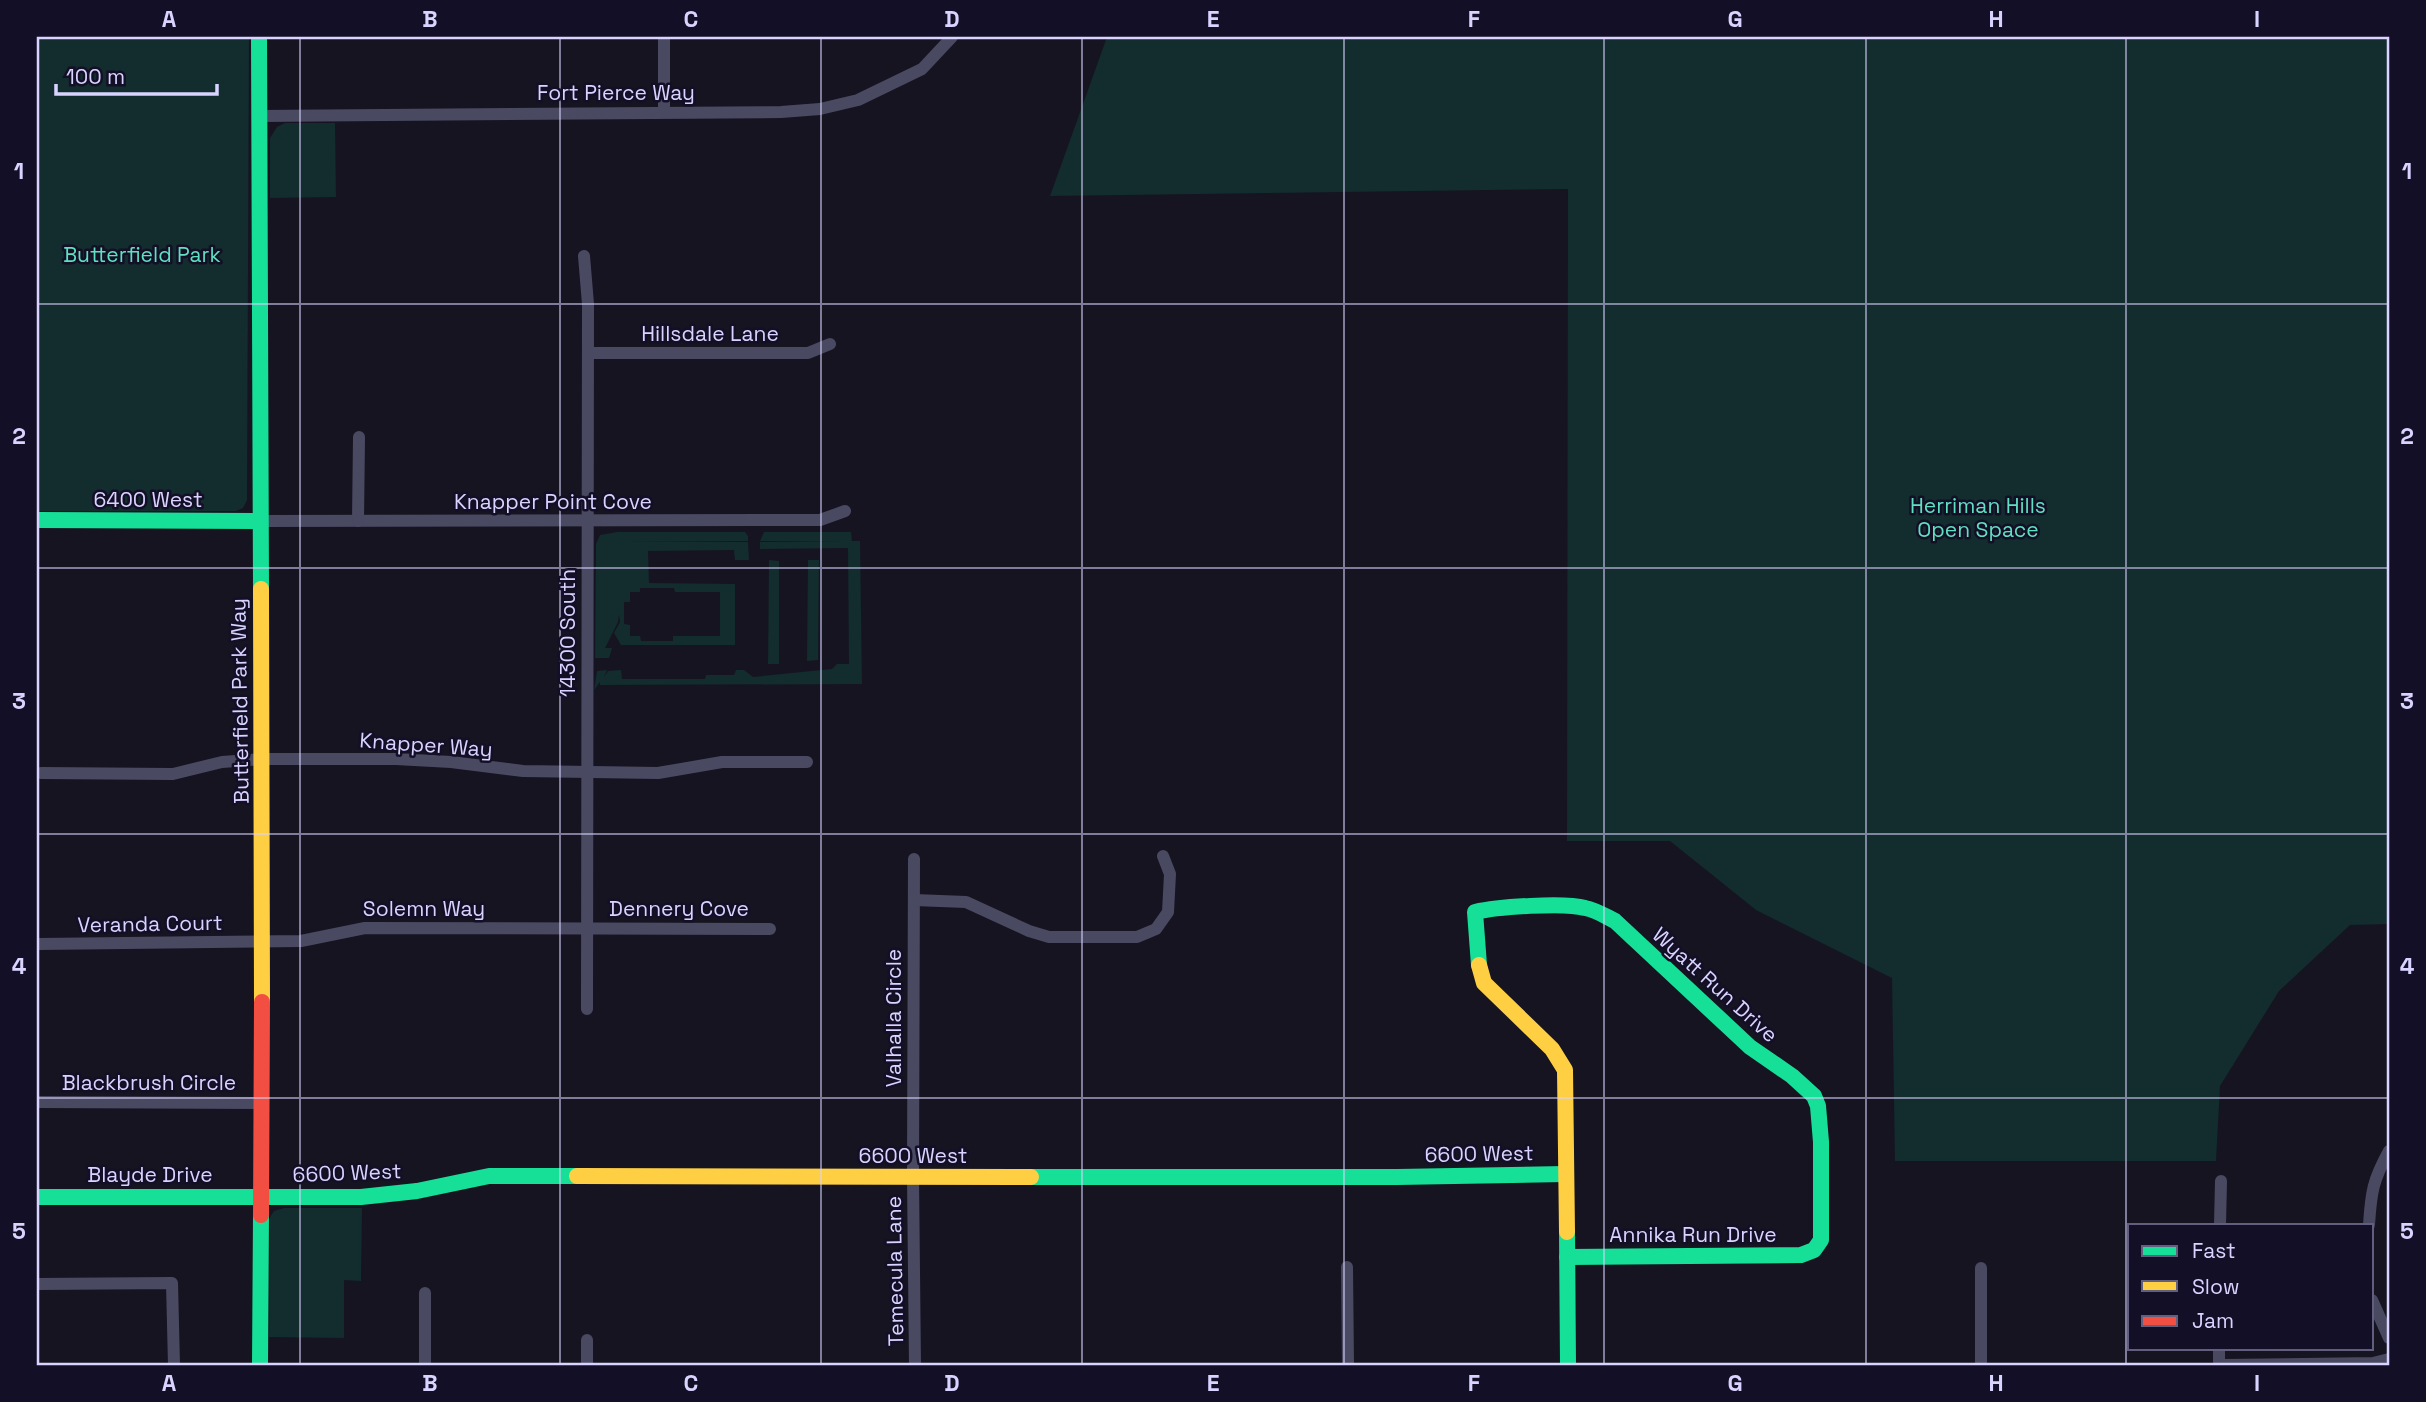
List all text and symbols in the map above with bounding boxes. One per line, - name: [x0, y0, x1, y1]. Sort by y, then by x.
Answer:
- text: A: [162, 4, 177, 34]
- text: B: [422, 4, 438, 34]
- text: C: [684, 4, 698, 34]
- text: D: [944, 4, 960, 34]
- text: E: [1207, 4, 1219, 34]
- text: F: [1468, 4, 1480, 34]
- text: G: [1727, 4, 1743, 34]
- text: H: [1988, 4, 2004, 34]
- text: I: [2254, 4, 2260, 34]
- scale bar: [56, 52, 217, 96]
- text: 100 m: [66, 63, 125, 90]
- street label: Fort Pierce Way: [537, 79, 695, 106]
- text: 1: [14, 156, 24, 186]
- text: 1: [2402, 156, 2412, 186]
- park label: Butterfield Park: [63, 241, 221, 268]
- street label: Hillsdale Lane: [641, 320, 779, 347]
- text: 2: [12, 421, 26, 451]
- text: 2: [2400, 421, 2414, 451]
- street label: 6400 West: [93, 486, 203, 513]
- street label: Knapper Point Cove: [454, 488, 652, 515]
- park label: Herriman Hills Open Space: [1910, 492, 2046, 543]
- street label: 14300 South: [554, 569, 581, 697]
- street label: Butterfield Park Way: [224, 598, 255, 804]
- text: 3: [12, 686, 26, 716]
- text: 3: [2400, 686, 2414, 716]
- street label: Knapper Way: [359, 726, 493, 763]
- street label: Solemn Way: [363, 895, 485, 922]
- street label: Dennery Cove: [609, 895, 749, 922]
- street label: Veranda Court: [77, 909, 223, 938]
- street label: Wyatt Run Drive: [1647, 921, 1784, 1048]
- street label: Valhalla Circle: [880, 949, 907, 1087]
- text: 4: [12, 951, 27, 981]
- text: 4: [2400, 951, 2415, 981]
- street label: Blackbrush Circle: [62, 1069, 236, 1096]
- street label: 6600 West: [1424, 1139, 1534, 1168]
- street label: 6600 West: [859, 1142, 967, 1169]
- street label: 6600 West: [292, 1157, 402, 1188]
- street label: Blayde Drive: [87, 1161, 213, 1188]
- street label: Temecula Lane: [880, 1196, 909, 1346]
- text: 5: [12, 1216, 26, 1246]
- text: 5: [2400, 1216, 2414, 1246]
- street label: Annika Run Drive: [1609, 1221, 1777, 1248]
- legend: [2128, 1224, 2374, 1350]
- text: Fast: [2192, 1237, 2236, 1264]
- text: Slow: [2192, 1273, 2240, 1300]
- text: Jam: [2192, 1307, 2234, 1334]
- text: A: [162, 1368, 177, 1398]
- text: B: [422, 1368, 438, 1398]
- text: C: [684, 1368, 698, 1398]
- text: D: [944, 1368, 960, 1398]
- text: E: [1207, 1368, 1219, 1398]
- text: F: [1468, 1368, 1480, 1398]
- text: G: [1727, 1368, 1743, 1398]
- text: H: [1988, 1368, 2004, 1398]
- text: I: [2254, 1368, 2260, 1398]

